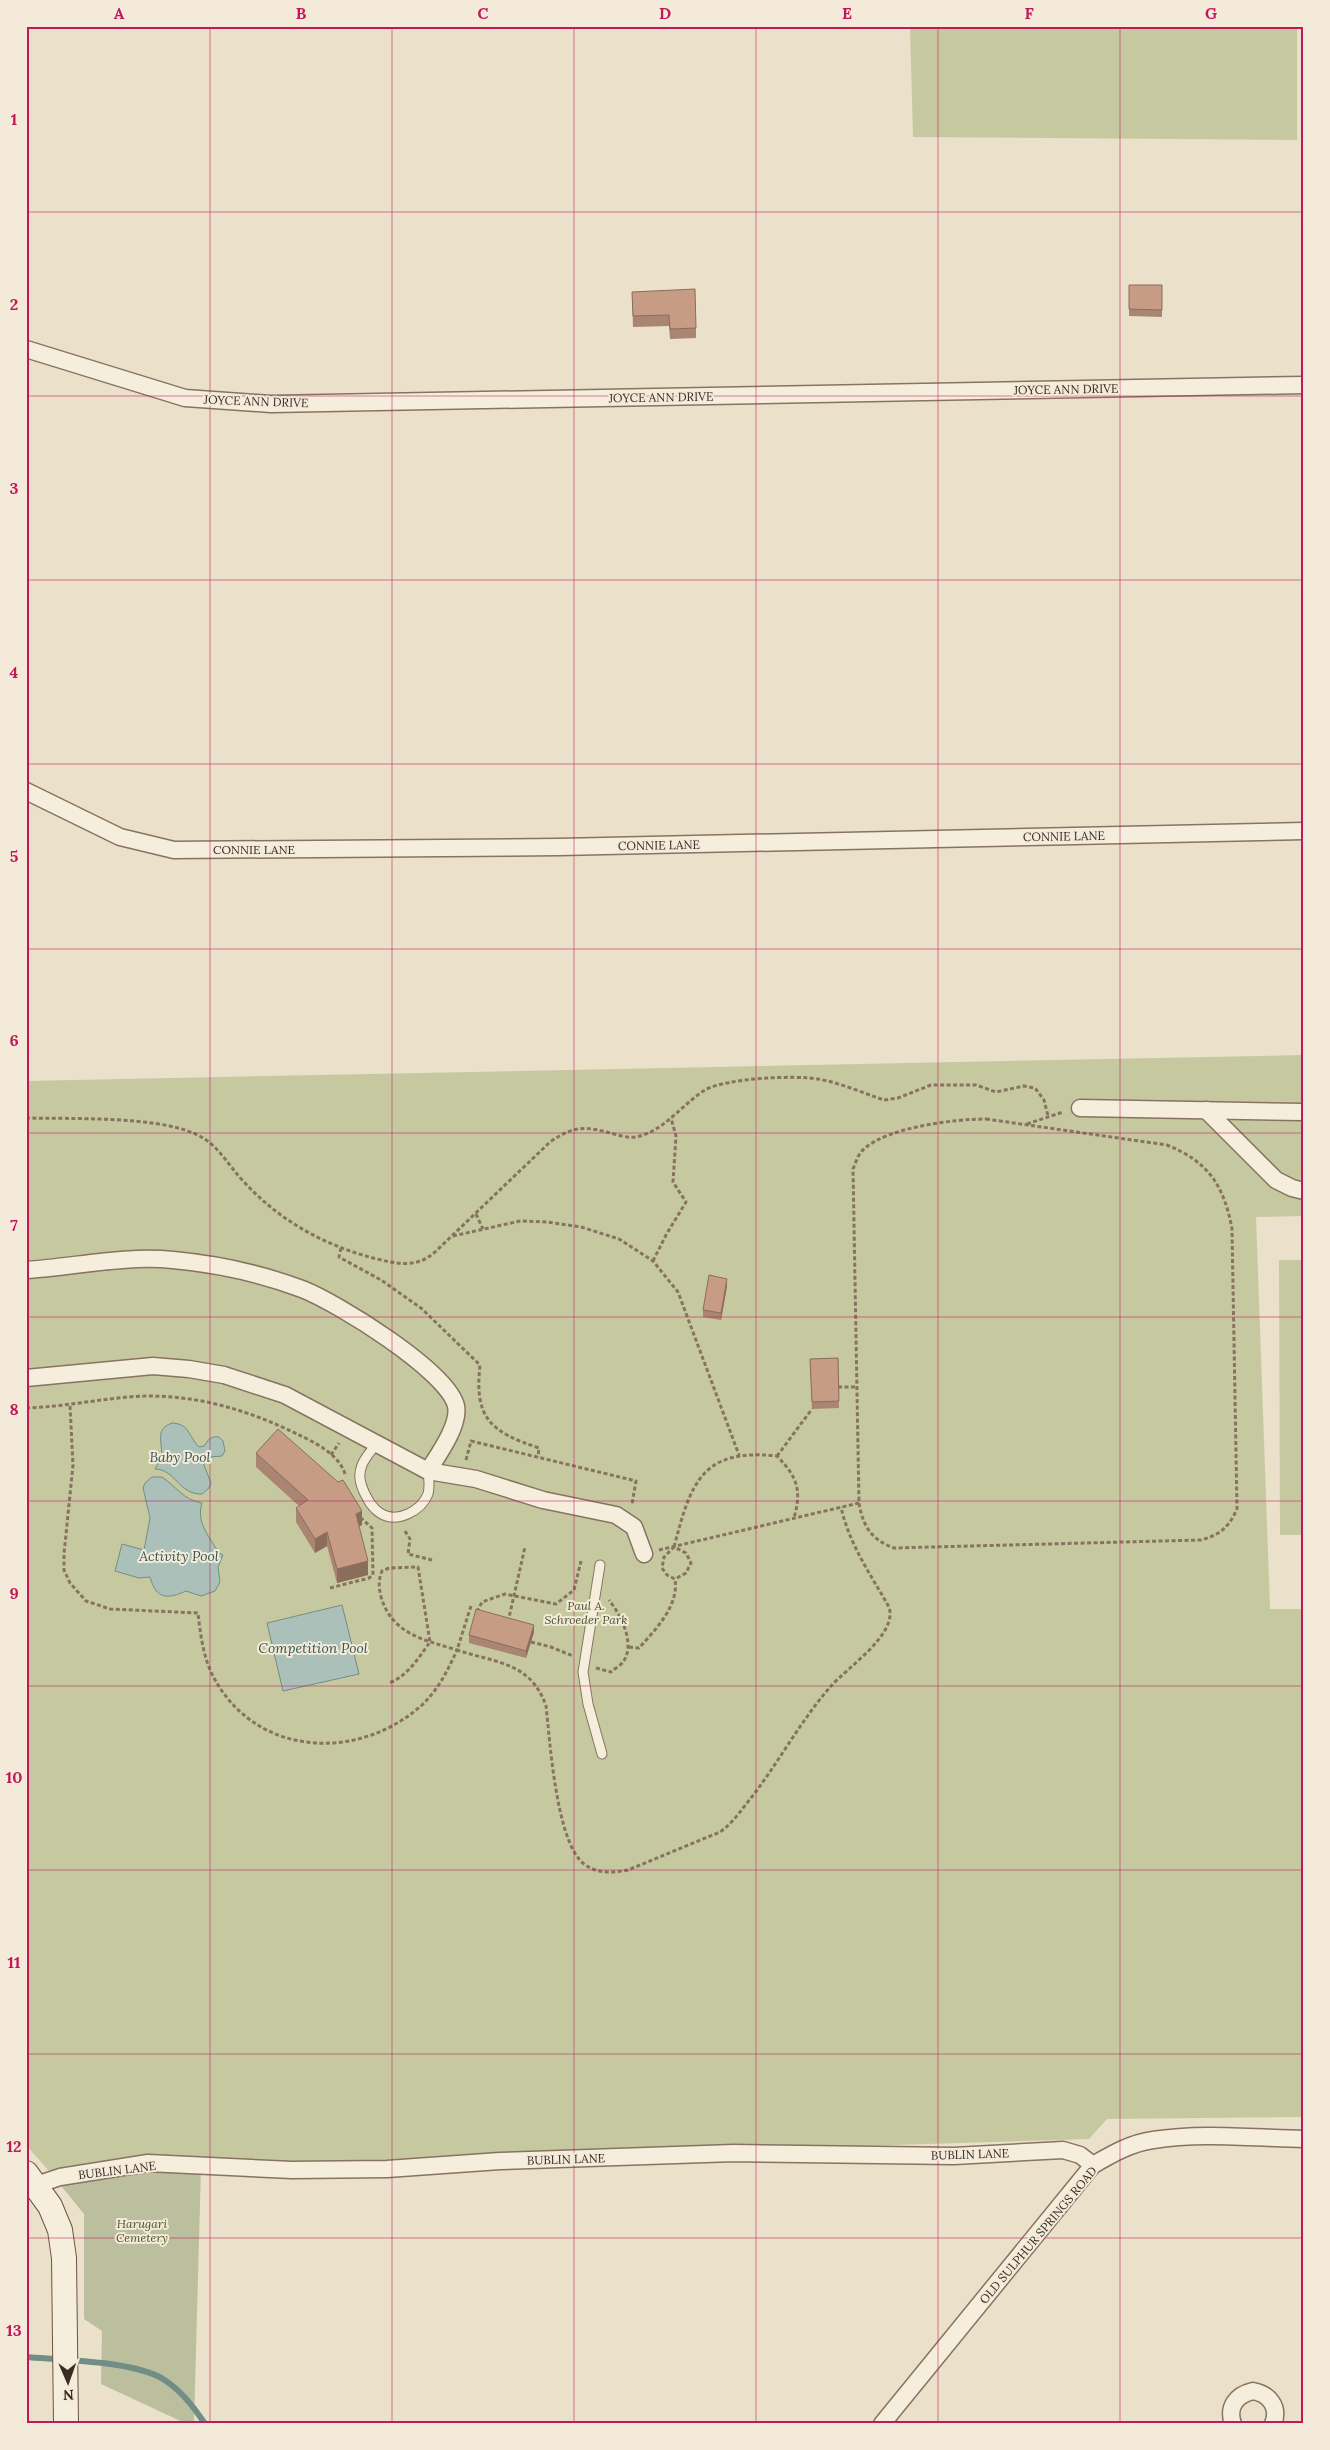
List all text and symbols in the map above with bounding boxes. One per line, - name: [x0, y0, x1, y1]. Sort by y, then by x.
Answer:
- text: A: [114, 3, 125, 23]
- text: B: [296, 3, 307, 23]
- text: C: [477, 3, 489, 23]
- text: D: [659, 3, 671, 23]
- text: E: [842, 3, 852, 23]
- text: F: [1024, 3, 1034, 23]
- text: G: [1205, 3, 1217, 23]
- text: 1: [11, 109, 17, 129]
- text: 2: [10, 294, 18, 314]
- street label: JOYCE ANN DRIVE: [1012, 381, 1119, 397]
- street label: JOYCE ANN DRIVE: [607, 389, 714, 405]
- street label: JOYCE ANN DRIVE: [202, 392, 309, 410]
- text: 3: [10, 478, 19, 498]
- text: 4: [10, 662, 19, 682]
- street label: CONNIE LANE: [1023, 828, 1105, 844]
- street label: CONNIE LANE: [618, 837, 700, 853]
- street label: CONNIE LANE: [213, 842, 295, 857]
- text: 5: [10, 846, 19, 866]
- text: 6: [9, 1030, 19, 1050]
- text: 7: [10, 1215, 18, 1235]
- text: 8: [9, 1399, 19, 1419]
- water label: Baby Pool: [149, 1448, 211, 1466]
- water label: Activity Pool: [138, 1547, 219, 1565]
- text: 9: [9, 1583, 19, 1603]
- park label: Paul A. Schroeder Park: [545, 1598, 627, 1627]
- water label: Competition Pool: [258, 1639, 368, 1657]
- text: 10: [6, 1767, 22, 1787]
- text: 11: [8, 1952, 21, 1972]
- text: 12: [6, 2136, 22, 2156]
- street label: BUBLIN LANE: [931, 2145, 1009, 2163]
- street label: BUBLIN LANE: [527, 2150, 605, 2168]
- street label: BUBLIN LANE: [77, 2158, 157, 2182]
- street label: OLD SULPHUR SPRINGS ROAD: [976, 2163, 1100, 2307]
- park label: Harugari Cemetery: [116, 2216, 168, 2245]
- text: 13: [6, 2320, 22, 2340]
- north arrow: [42, 2358, 92, 2408]
- text: N: [63, 2386, 74, 2404]

